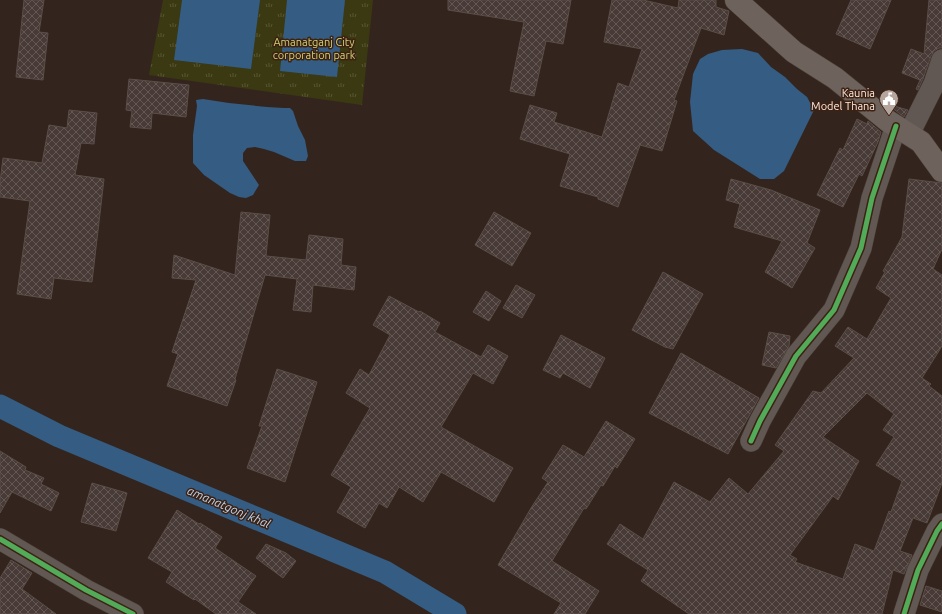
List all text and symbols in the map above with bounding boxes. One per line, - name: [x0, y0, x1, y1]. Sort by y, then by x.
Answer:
- park label: Amanatganj City corporation park: [273, 36, 356, 61]
- place label: Kaunia Model Thana: [811, 87, 875, 112]
- public building icon: Kaunia Model Thana: [878, 88, 900, 116]
- water label: amanatgonj khal: [185, 484, 273, 531]

